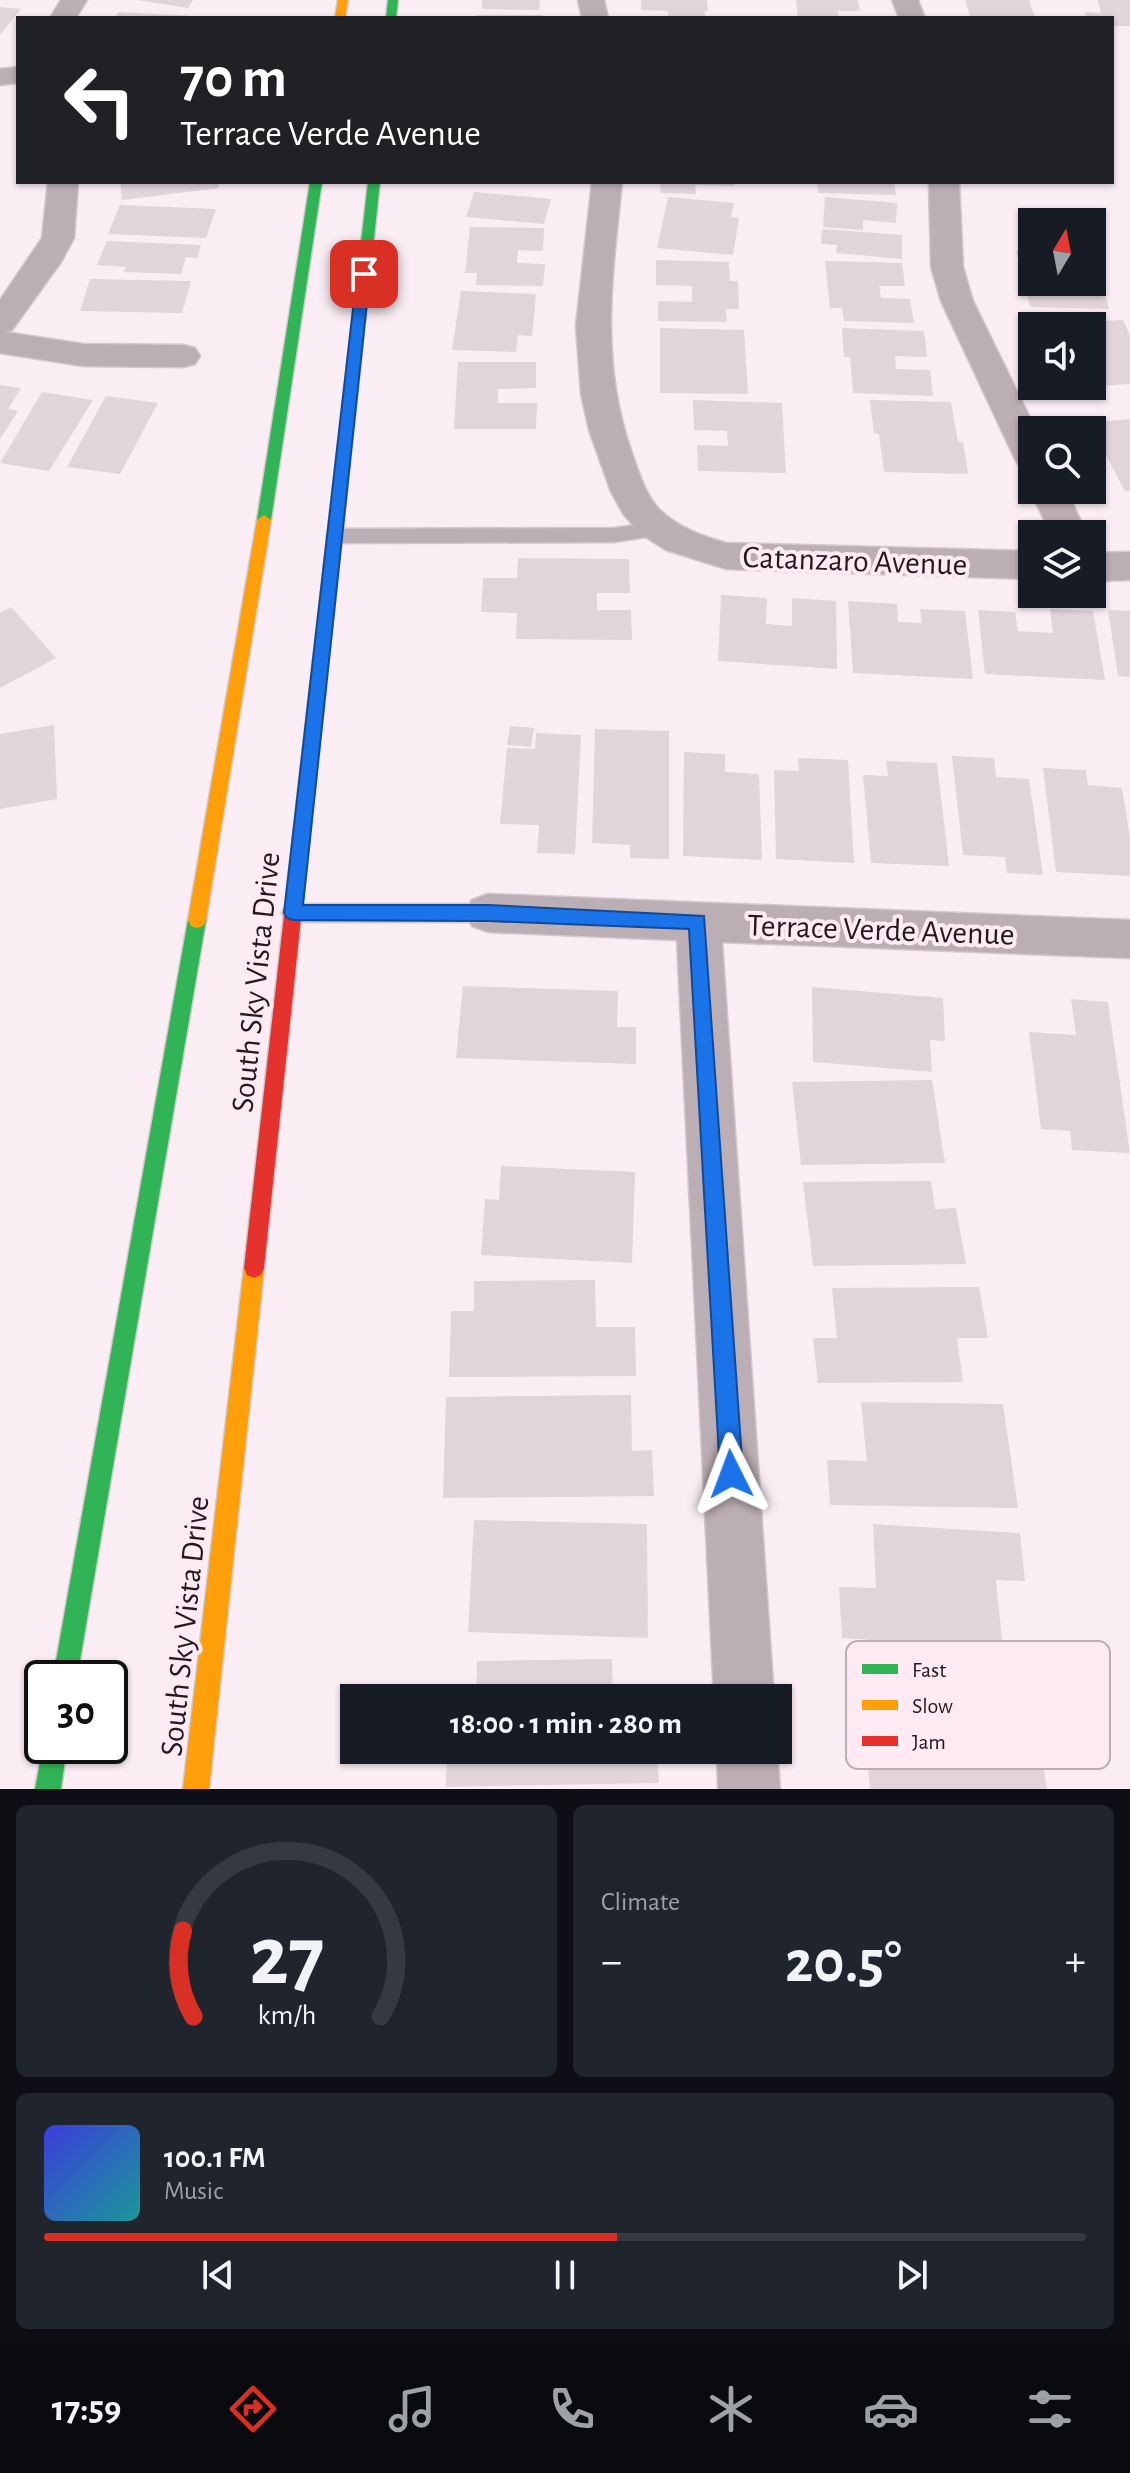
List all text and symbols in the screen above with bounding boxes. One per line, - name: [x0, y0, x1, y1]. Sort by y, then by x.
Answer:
- icon: left: [48, 48, 152, 152]
- text: 70 m: [180, 51, 287, 107]
- text: Terrace Verde Avenue: [180, 116, 481, 152]
- north arrow: [1018, 208, 1106, 296]
- map controls: [1018, 208, 1106, 608]
- pin: [330, 240, 398, 308]
- icon: arrive: [342, 252, 386, 296]
- button: sound: [1018, 312, 1106, 400]
- button: search: [1018, 416, 1106, 504]
- button: layers: [1018, 520, 1106, 608]
- street label: Catanzaro Avenue: [742, 541, 968, 581]
- street label: South Sky Vista Drive: [226, 850, 286, 1114]
- street label: Terrace Verde Avenue: [747, 909, 1015, 951]
- position arrow: [689, 1432, 773, 1516]
- street label: South Sky Vista Drive: [155, 1494, 215, 1758]
- legend: [846, 1641, 1110, 1769]
- text: Fast: [912, 1659, 946, 1681]
- speed limit sign: 30: [24, 1660, 128, 1764]
- text: Slow: [912, 1695, 953, 1717]
- text: 18:00 · 1 min · 280 m: [450, 1709, 682, 1739]
- text: Jam: [912, 1731, 946, 1753]
- text: Climate: [601, 1889, 680, 1915]
- text: 27: [249, 1916, 324, 2000]
- text: 20.5°: [785, 1933, 902, 1993]
- text: −: [601, 1940, 622, 1984]
- text: +: [1065, 1940, 1086, 1984]
- text: km/h: [257, 2001, 316, 2030]
- text: 100.1 FM: [164, 2143, 266, 2173]
- text: Music: [164, 2178, 223, 2204]
- icon: previous: [196, 2253, 240, 2297]
- icon: pause: [543, 2253, 587, 2297]
- icon: next: [890, 2253, 934, 2297]
- icon: directions: [225, 2381, 281, 2437]
- icon: music: [384, 2381, 440, 2437]
- icon: phone: [544, 2381, 600, 2437]
- icon: climate: [703, 2381, 759, 2437]
- icon: car: [863, 2381, 919, 2437]
- icon: filters: [1022, 2381, 1078, 2437]
- text: 17:59: [52, 2391, 121, 2427]

